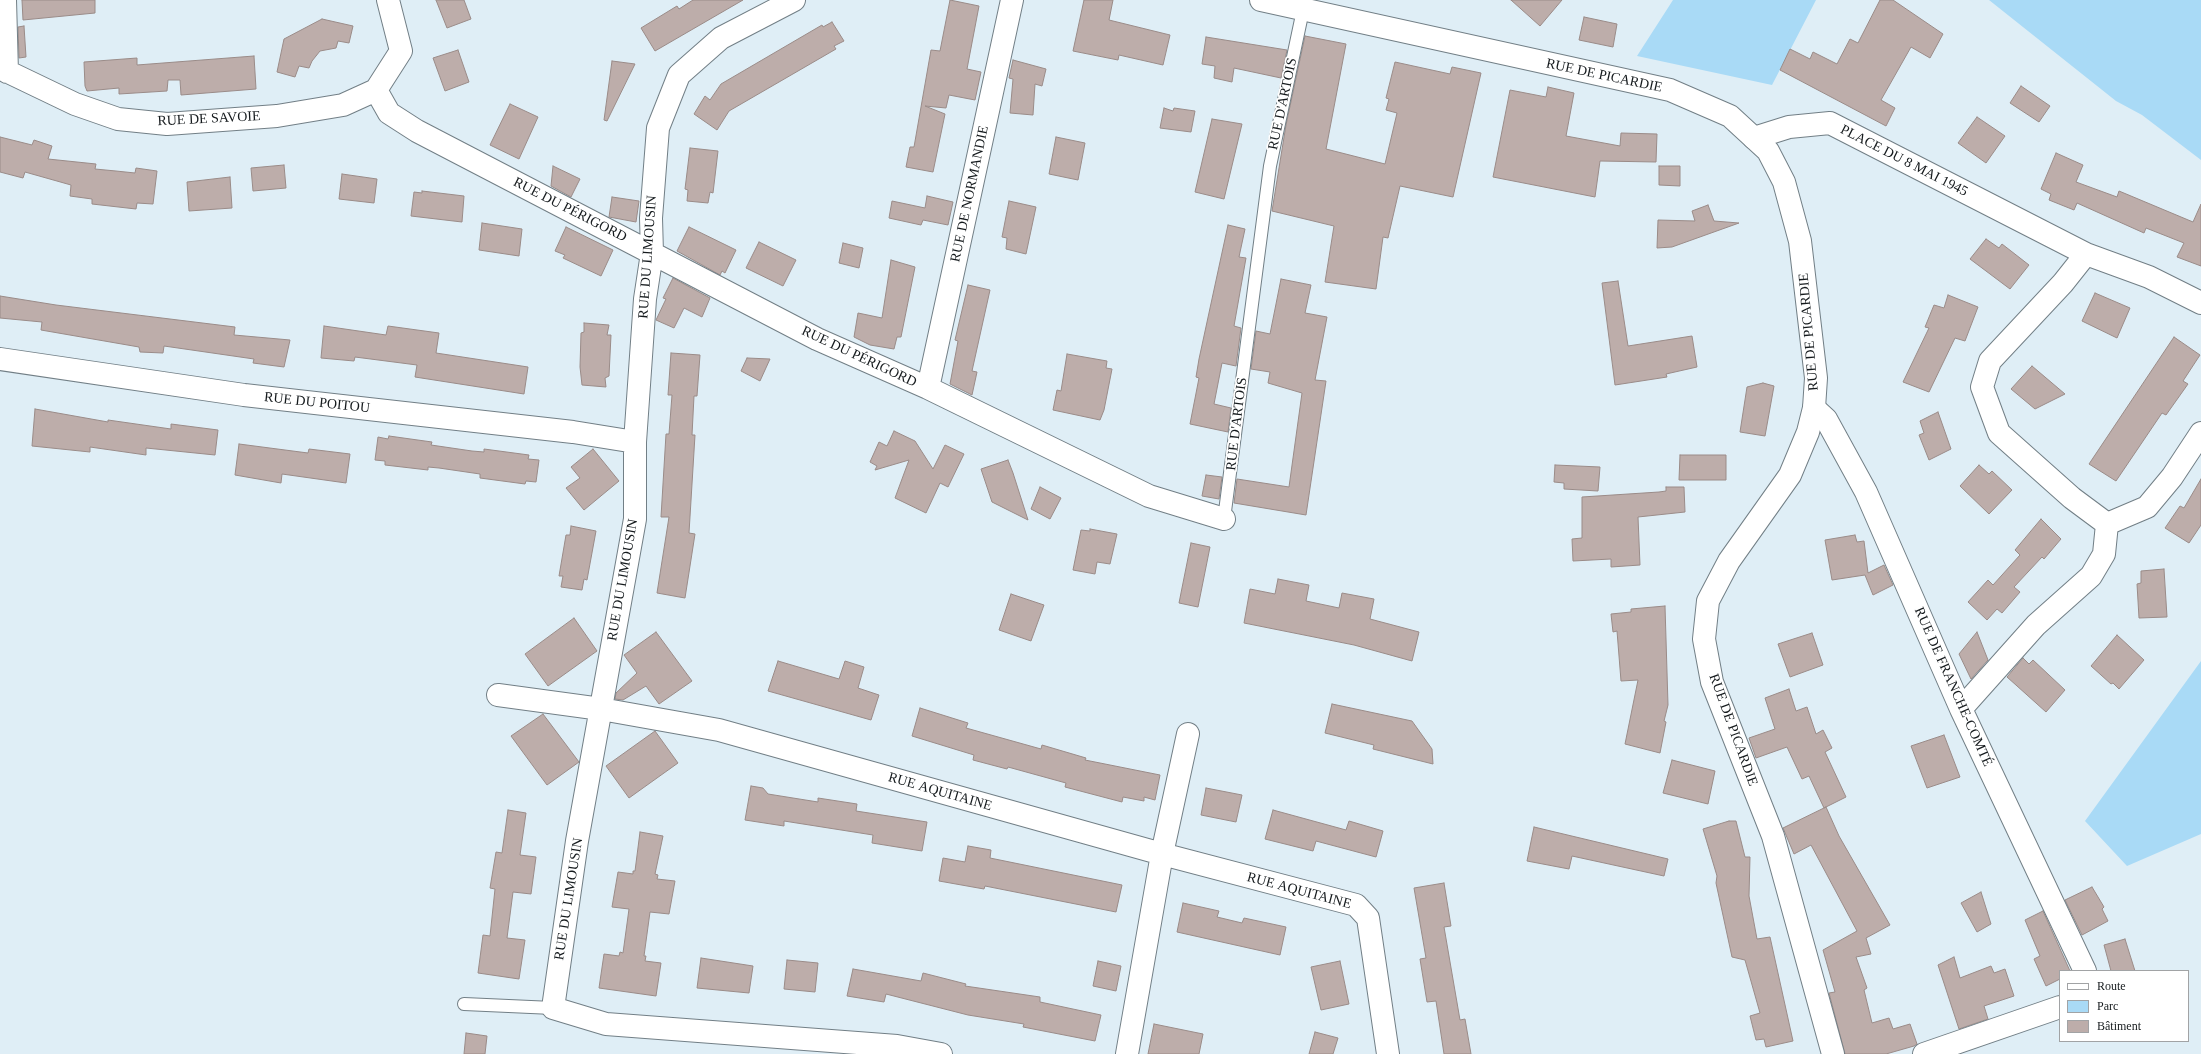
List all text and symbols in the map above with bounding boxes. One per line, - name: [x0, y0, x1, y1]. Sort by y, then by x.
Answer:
- street label: RUE DE PICARDIE: [1544, 55, 1664, 97]
- street label: RUE D'ARTOIS: [1265, 56, 1301, 152]
- street label: RUE DE SAVOIE: [157, 108, 261, 130]
- street label: PLACE DU 8 MAI 1945: [1837, 122, 1971, 200]
- street label: RUE DE NORMANDIE: [947, 124, 993, 264]
- street label: RUE DU PÉRIGORD: [510, 174, 630, 246]
- street label: RUE DU LIMOUSIN: [635, 195, 661, 319]
- street label: RUE DE PICARDIE: [1795, 272, 1823, 392]
- street label: RUE DU PÉRIGORD: [799, 323, 919, 391]
- street label: RUE D'ARTOIS: [1223, 377, 1251, 471]
- street label: RUE DU POITOU: [263, 389, 371, 417]
- street label: RUE DU LIMOUSIN: [604, 518, 642, 642]
- street label: RUE DE FRANCHE-COMTÉ: [1910, 605, 1996, 769]
- street label: RUE DE PICARDIE: [1705, 672, 1761, 788]
- street label: RUE AQUITAINE: [886, 769, 994, 815]
- street label: RUE DU LIMOUSIN: [551, 837, 587, 961]
- street label: RUE AQUITAINE: [1245, 869, 1353, 913]
- legend: [2059, 970, 2189, 1042]
- text: Route: [2097, 979, 2126, 993]
- text: Parc: [2097, 999, 2118, 1013]
- text: Bâtiment: [2097, 1019, 2141, 1033]

